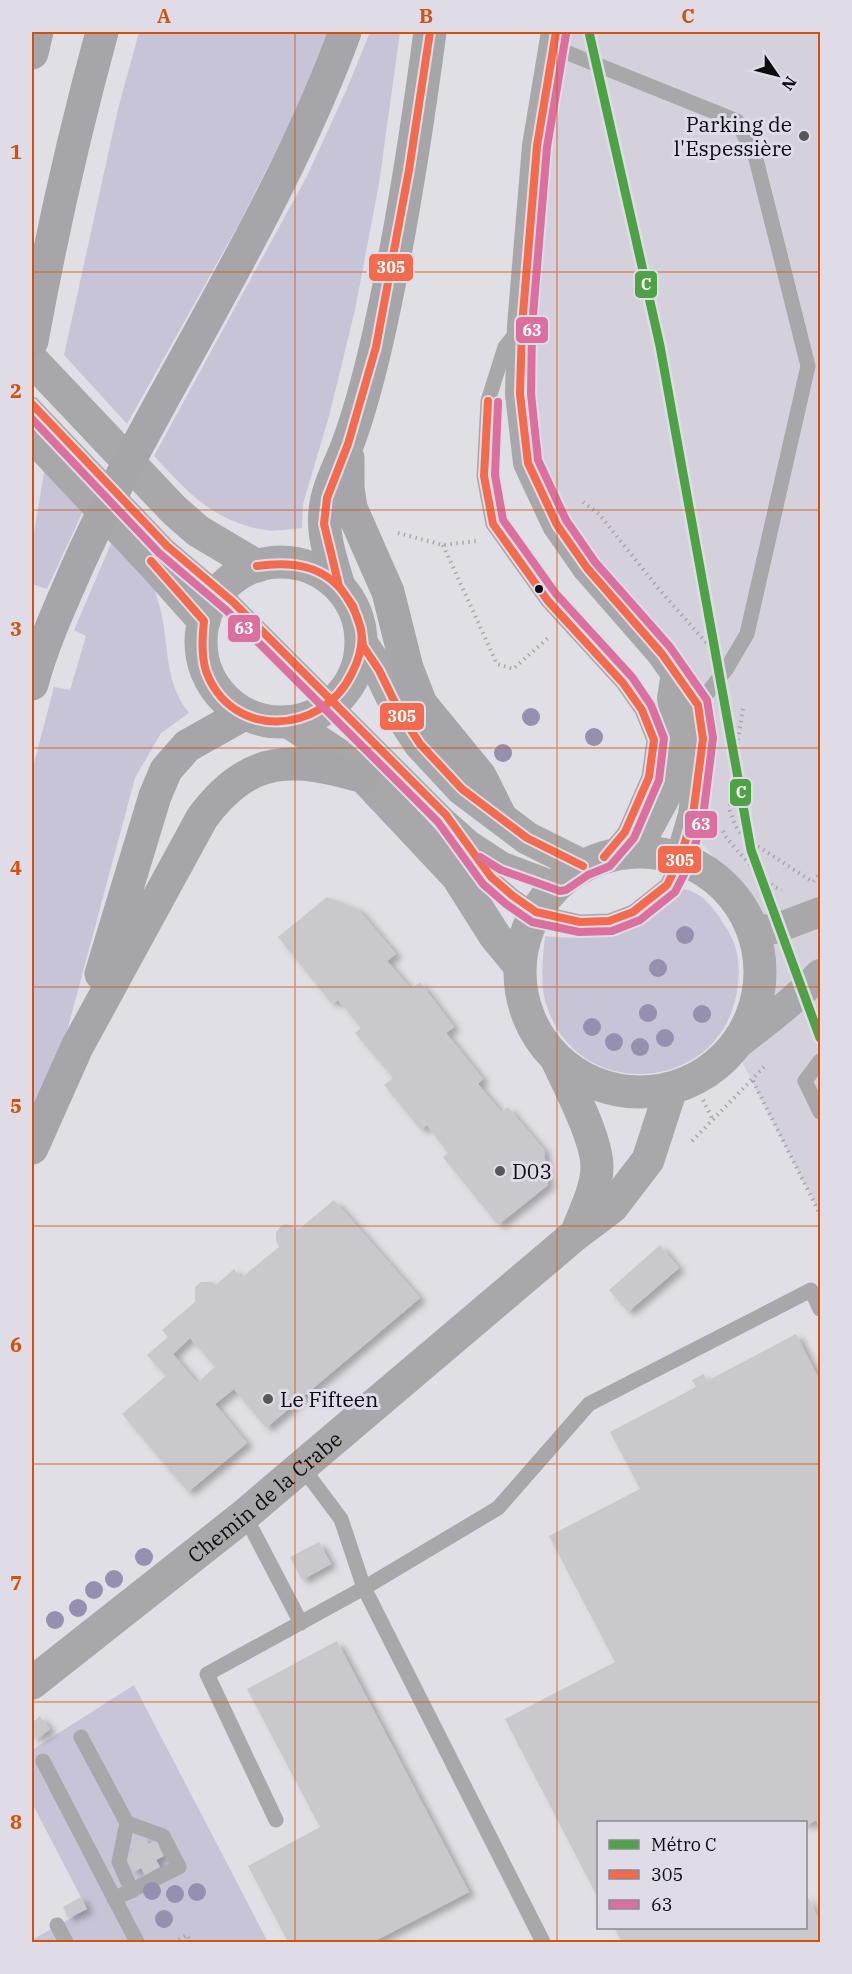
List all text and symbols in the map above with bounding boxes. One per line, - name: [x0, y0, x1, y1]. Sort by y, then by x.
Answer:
- text: A: [157, 2, 171, 29]
- text: B: [419, 2, 433, 29]
- text: C: [681, 2, 695, 29]
- north arrow: [747, 45, 807, 105]
- text: N: [777, 73, 801, 95]
- place label: Parking de l'Espessière: [674, 110, 792, 162]
- marker: Parking de l'Espessière: [797, 129, 811, 143]
- text: 1: [10, 138, 22, 165]
- line badge: 305: [368, 253, 414, 282]
- text: 305: [377, 257, 405, 277]
- line badge: C: [634, 270, 658, 299]
- text: C: [641, 274, 651, 294]
- line badge: 63: [515, 316, 549, 344]
- text: 63: [522, 320, 542, 340]
- text: 2: [10, 377, 22, 404]
- unlabelled marker: [533, 583, 545, 595]
- line badge: 63: [227, 614, 261, 643]
- text: 3: [10, 615, 22, 642]
- text: 63: [234, 618, 254, 638]
- line badge: 305: [379, 702, 425, 731]
- text: 305: [388, 706, 416, 726]
- line badge: C: [729, 778, 752, 807]
- text: C: [736, 782, 746, 802]
- line badge: 63: [684, 810, 718, 839]
- text: 63: [691, 814, 711, 834]
- line badge: 305: [657, 845, 702, 874]
- text: 305: [666, 850, 694, 870]
- text: 4: [10, 854, 22, 881]
- text: 5: [10, 1092, 22, 1119]
- place label: D03: [512, 1157, 552, 1185]
- marker: D03: [493, 1164, 507, 1178]
- text: 6: [10, 1331, 22, 1358]
- place label: Le Fifteen: [280, 1385, 378, 1413]
- marker: Le Fifteen: [261, 1392, 275, 1406]
- street label: Chemin de la Crabe: [182, 1425, 348, 1569]
- text: 7: [10, 1569, 22, 1596]
- text: 8: [10, 1808, 22, 1835]
- legend: [597, 1821, 807, 1929]
- text: Métro C: [651, 1833, 717, 1856]
- text: 305: [651, 1863, 683, 1886]
- text: 63: [651, 1893, 673, 1916]

